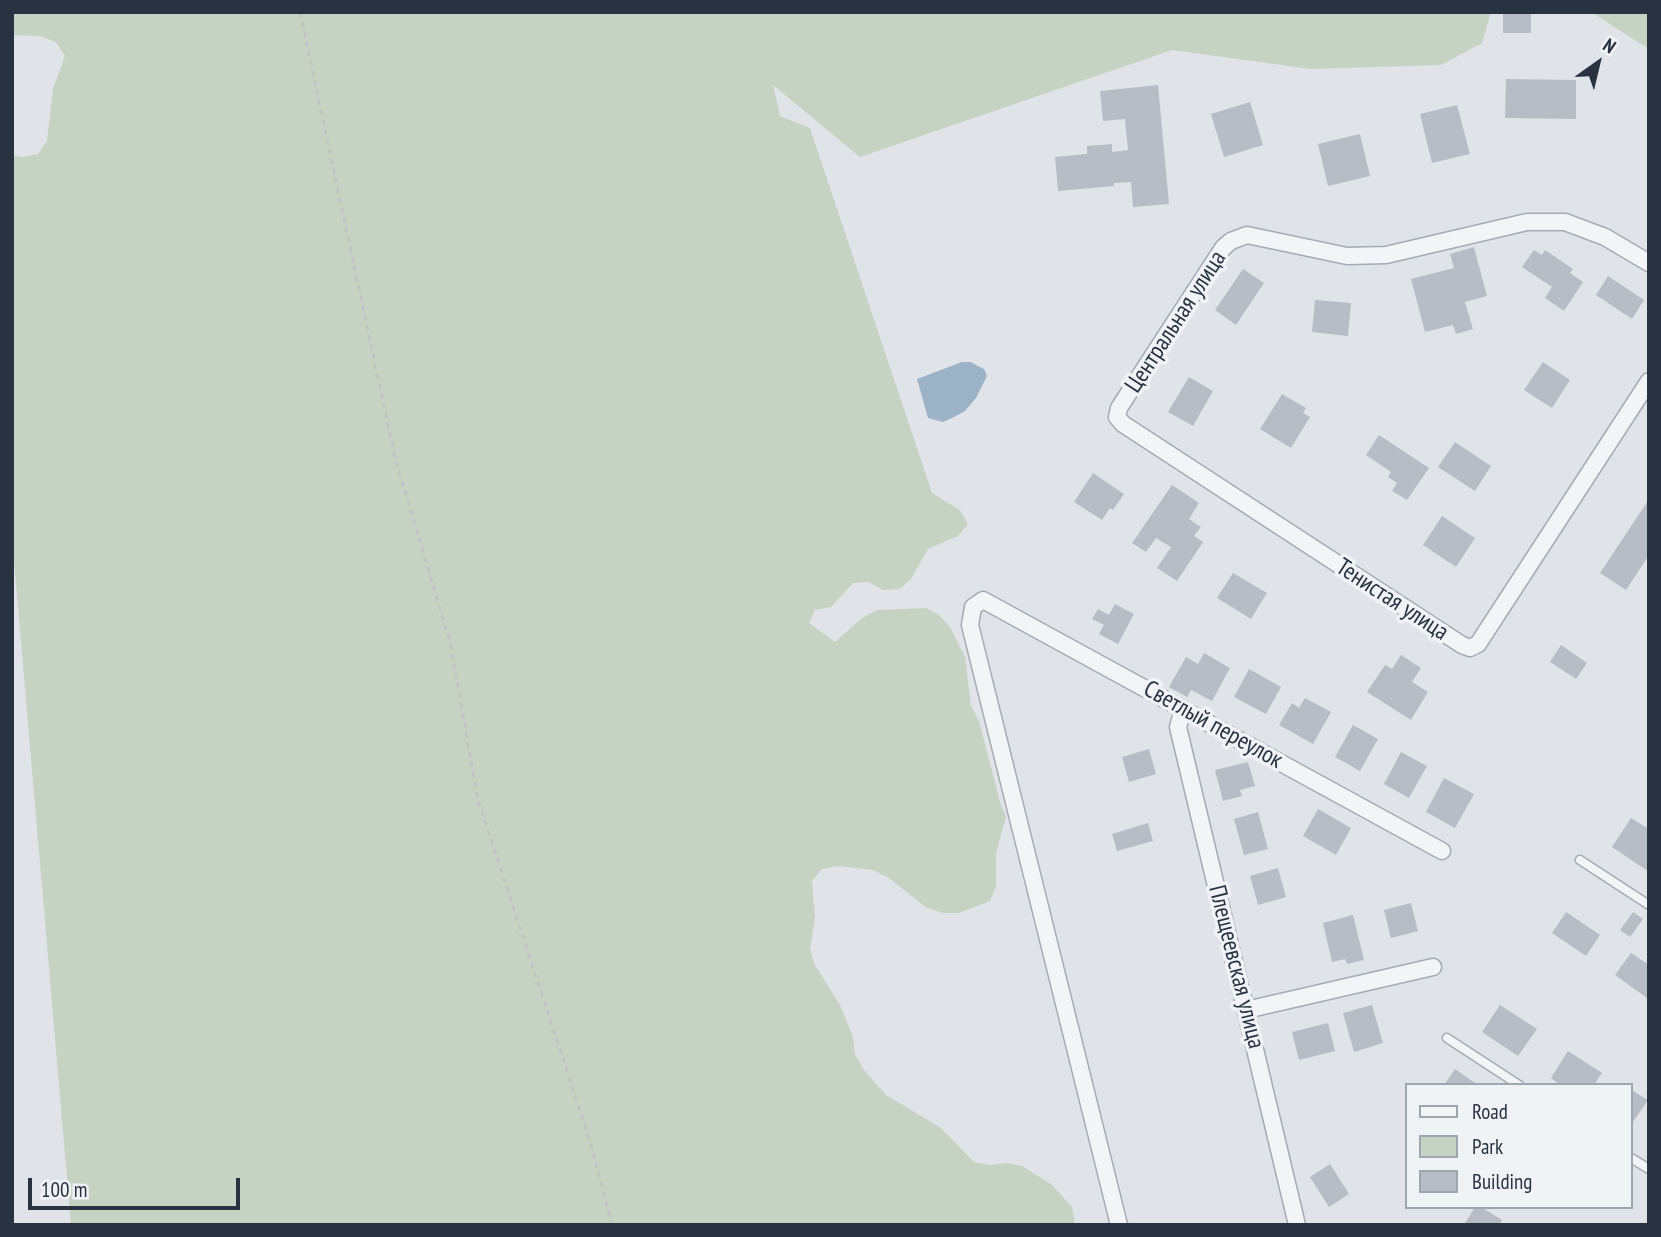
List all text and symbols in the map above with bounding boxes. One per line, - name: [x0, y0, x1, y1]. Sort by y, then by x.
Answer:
- north arrow: [1563, 28, 1633, 98]
- text: N: [1599, 33, 1621, 58]
- street label: Центральная улица: [1119, 246, 1233, 398]
- street label: Тенистая улица: [1330, 553, 1454, 647]
- street label: Светлый переулок: [1138, 675, 1288, 775]
- street label: Плещеевская улица: [1202, 882, 1270, 1052]
- legend: [1406, 1083, 1633, 1209]
- text: Road: [1472, 1098, 1508, 1125]
- text: Park: [1472, 1133, 1503, 1160]
- scale bar: [32, 1164, 243, 1208]
- text: Building: [1472, 1168, 1532, 1195]
- text: 100 m: [41, 1176, 87, 1203]

